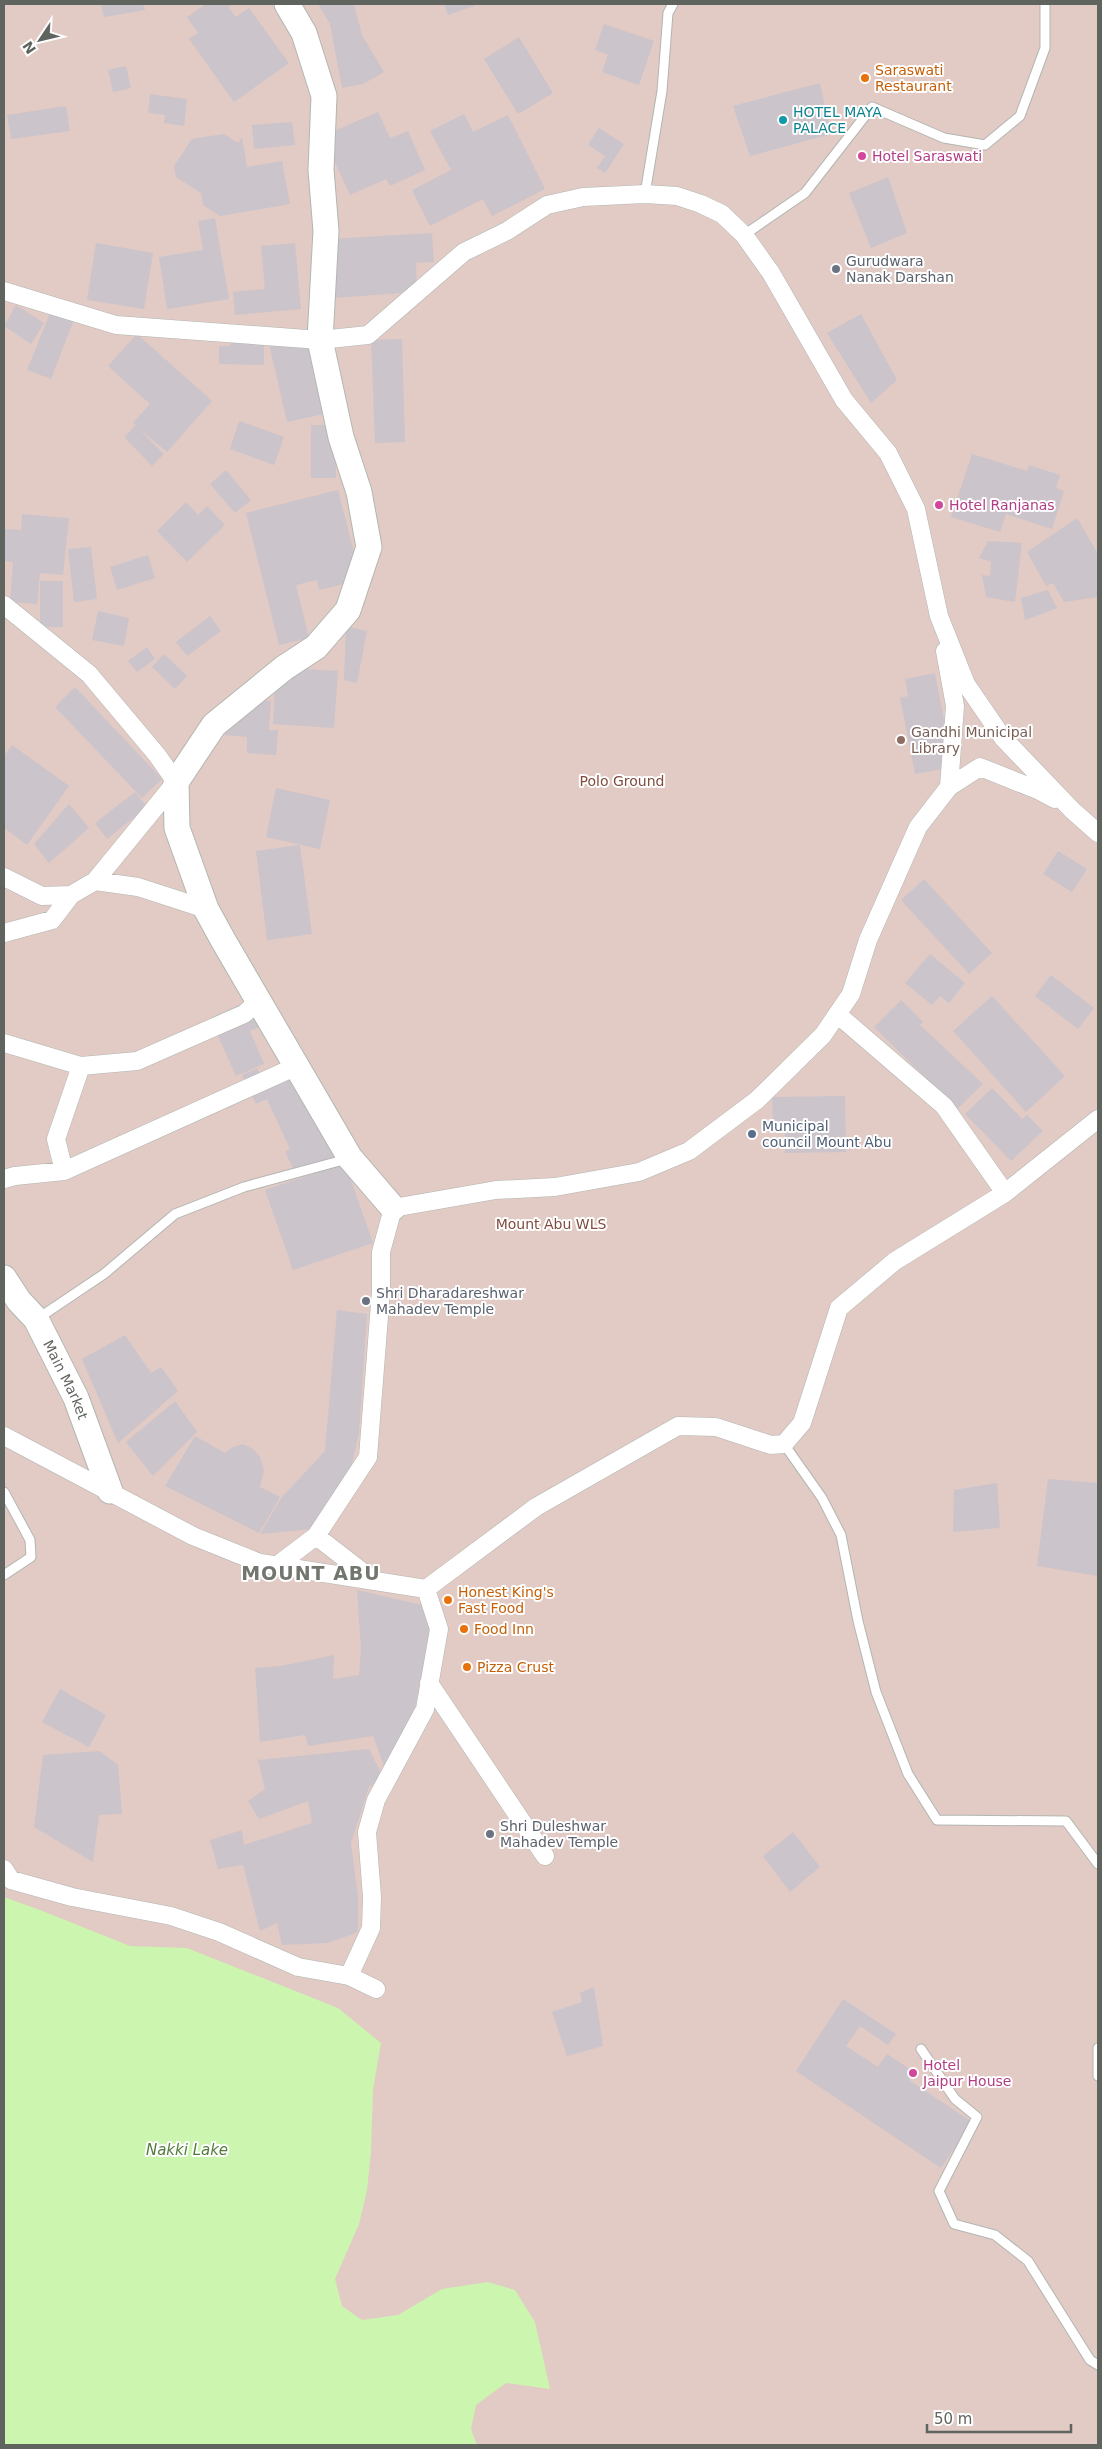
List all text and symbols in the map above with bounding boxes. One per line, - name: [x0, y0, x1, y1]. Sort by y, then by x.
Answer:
- north arrow: [15, 15, 65, 65]
- text: N: [19, 38, 39, 57]
- place label: Saraswati Restaurant: [875, 62, 952, 94]
- marker: Saraswati Restaurant: [859, 72, 871, 84]
- place label: HOTEL MAYA PALACE: [793, 104, 882, 136]
- marker: HOTEL MAYA PALACE: [777, 114, 789, 126]
- place label: Hotel Saraswati: [872, 148, 982, 164]
- marker: Hotel Saraswati: [856, 150, 868, 162]
- place label: Gurudwara Nanak Darshan: [846, 253, 954, 285]
- marker: Gurudwara Nanak Darshan: [830, 263, 842, 275]
- place label: Hotel Ranjanas: [949, 497, 1055, 513]
- marker: Hotel Ranjanas: [933, 499, 945, 511]
- place label: Gandhi Municipal Library: [911, 724, 1032, 756]
- marker: Gandhi Municipal Library: [895, 734, 907, 746]
- park label: Polo Ground: [580, 773, 664, 789]
- place label: Municipal council Mount Abu: [762, 1118, 892, 1150]
- marker: Municipal council Mount Abu: [746, 1128, 758, 1140]
- park label: Mount Abu WLS: [496, 1216, 606, 1232]
- place label: Shri Dharadareshwar Mahadev Temple: [376, 1285, 524, 1317]
- marker: Shri Dharadareshwar Mahadev Temple: [360, 1295, 372, 1307]
- street label: Main Market: [40, 1337, 91, 1422]
- district label: MOUNT ABU: [241, 1562, 381, 1584]
- place label: Honest King's Fast Food: [458, 1584, 554, 1616]
- marker: Honest King's Fast Food: [442, 1594, 454, 1606]
- place label: Food Inn: [474, 1621, 534, 1637]
- marker: Food Inn: [458, 1623, 470, 1635]
- place label: Pizza Crust: [477, 1659, 554, 1675]
- marker: Pizza Crust: [461, 1661, 473, 1673]
- place label: Shri Duleshwar Mahadev Temple: [500, 1818, 618, 1850]
- marker: Shri Duleshwar Mahadev Temple: [484, 1828, 496, 1840]
- place label: Hotel Jaipur House: [922, 2057, 1011, 2089]
- marker: Hotel Jaipur House: [907, 2067, 919, 2079]
- water label: Nakki Lake: [146, 2141, 228, 2159]
- scale bar: [927, 2402, 1071, 2434]
- text: 50 m: [934, 2410, 972, 2428]

